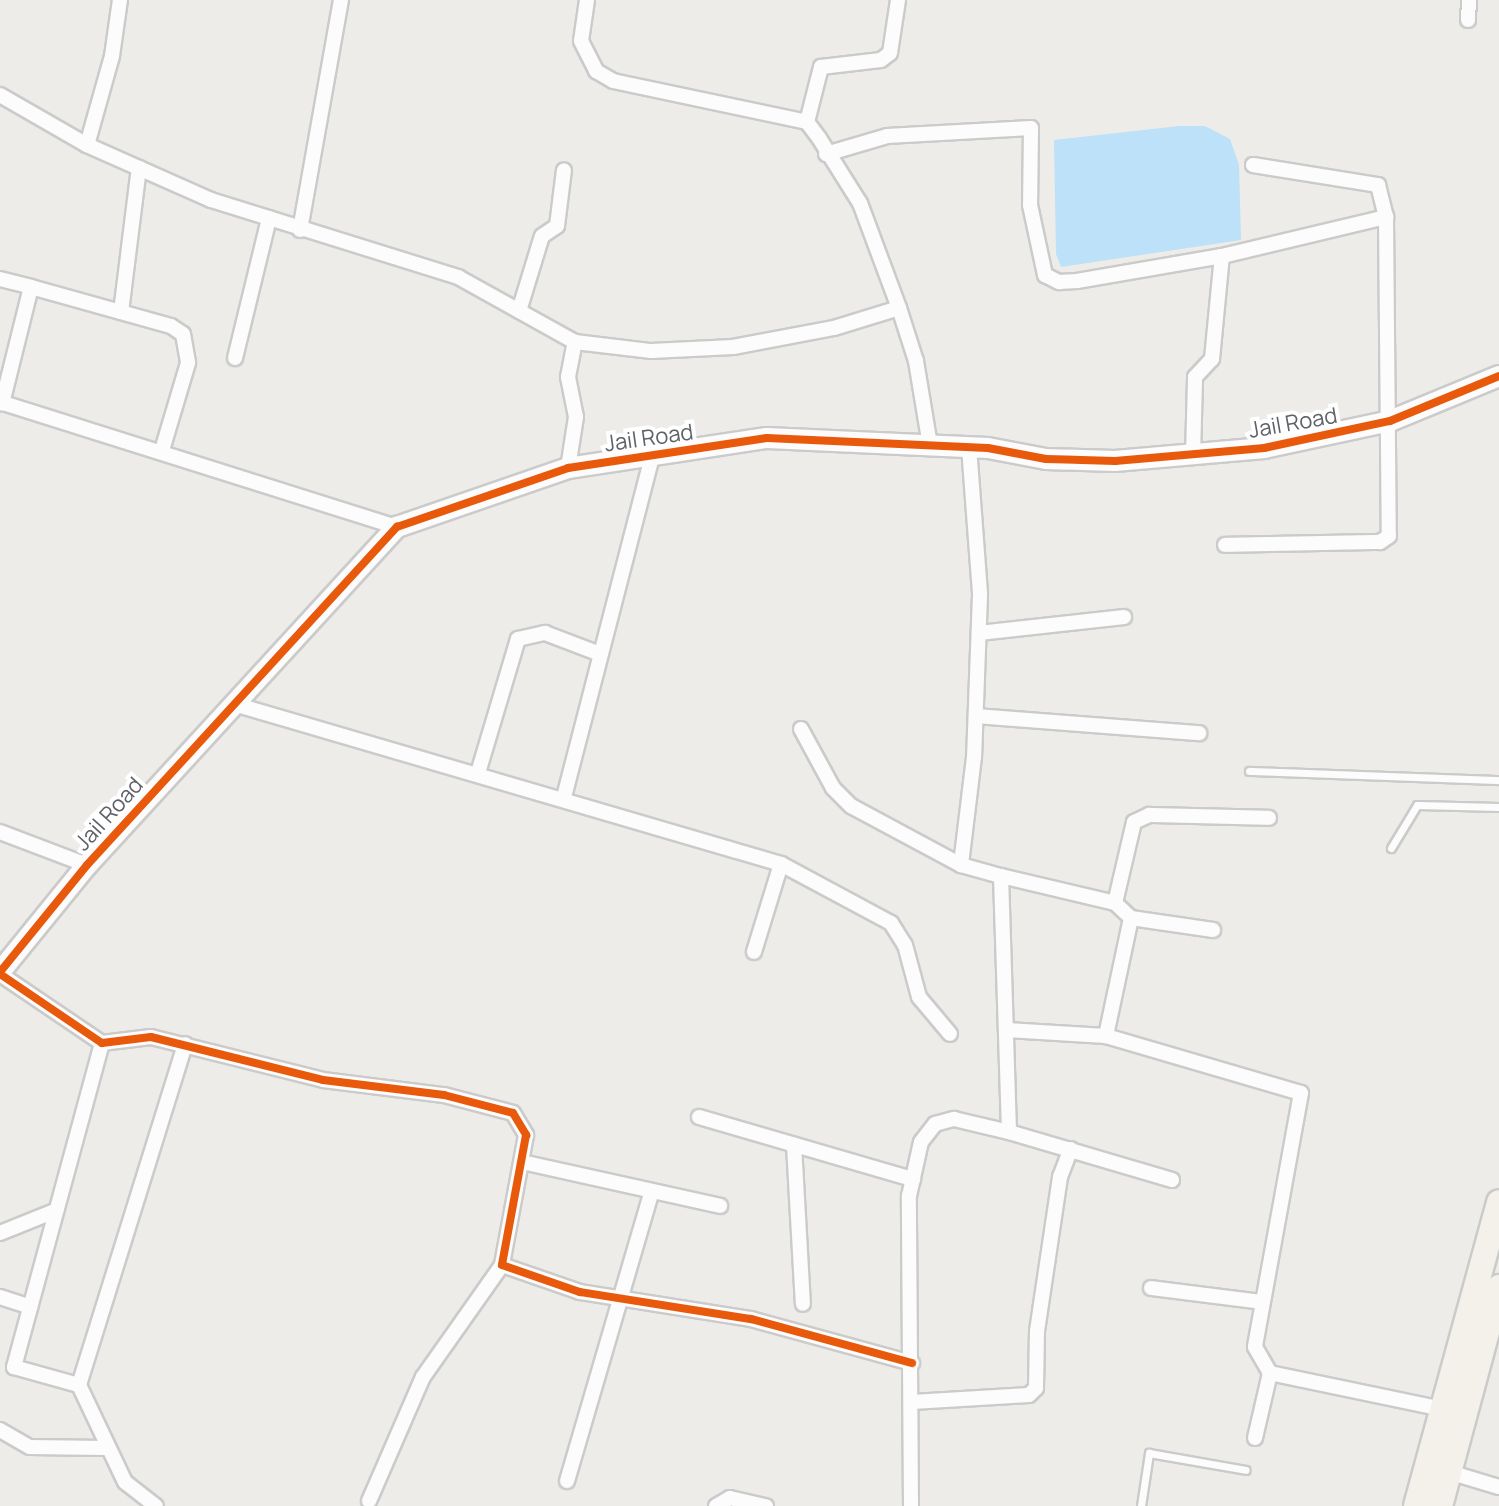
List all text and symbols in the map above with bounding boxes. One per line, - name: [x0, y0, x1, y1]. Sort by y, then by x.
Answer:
- street label: Jail Road: [1247, 402, 1339, 444]
- street label: Jail Road: [603, 419, 695, 457]
- street label: Jail Road: [69, 772, 149, 856]

